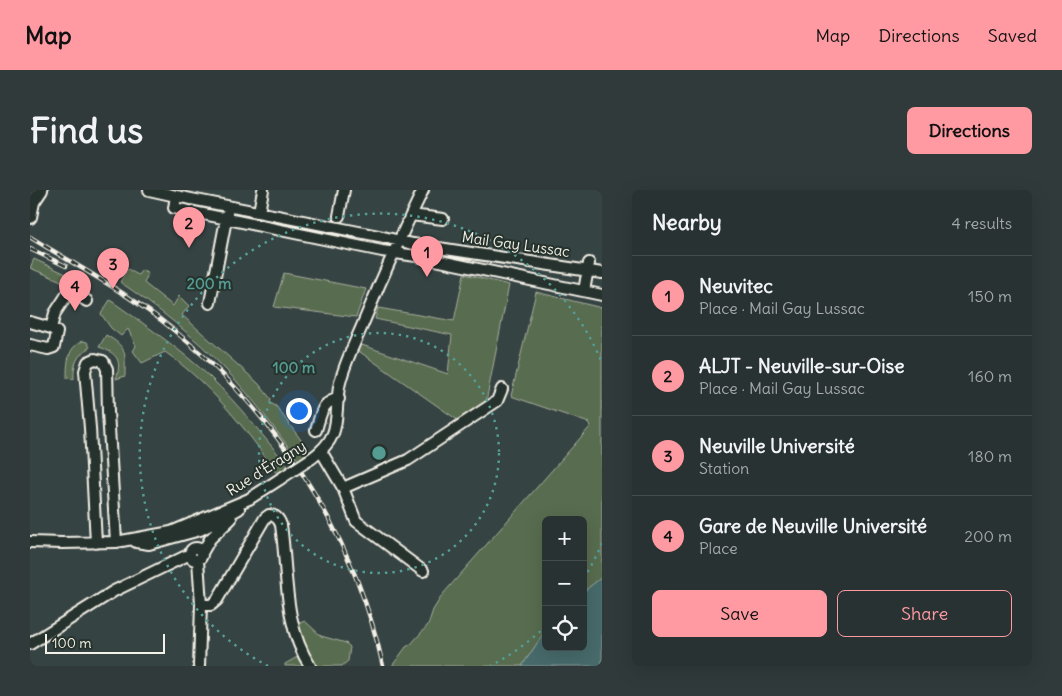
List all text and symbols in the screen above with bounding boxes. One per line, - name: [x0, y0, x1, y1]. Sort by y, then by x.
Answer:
- text: Map: [25, 20, 72, 50]
- text: Map: [815, 24, 850, 47]
- text: Directions: [878, 24, 960, 47]
- text: Saved: [988, 24, 1037, 47]
- button: Directions: [907, 107, 1032, 154]
- text: Find us: [30, 108, 143, 152]
- pin: 2: [173, 207, 205, 248]
- text: Nearby: [652, 209, 722, 236]
- text: 4 results: [951, 213, 1012, 233]
- street label: Mail Gay Lussac: [461, 227, 572, 261]
- pin: 1: [411, 236, 443, 277]
- pin: 3: [97, 248, 129, 289]
- pin: 4: [59, 270, 91, 311]
- text: 200 m: [187, 274, 231, 293]
- text: Neuvitec: [699, 274, 773, 298]
- text: 1: [665, 286, 671, 306]
- text: 150 m: [968, 286, 1012, 306]
- text: Place · Mail Gay Lussac: [699, 298, 865, 318]
- text: ALJT - Neuville-sur-Oise: [699, 354, 904, 378]
- text: 100 m: [273, 358, 315, 377]
- text: 2: [664, 366, 672, 386]
- text: 160 m: [968, 366, 1012, 386]
- text: Place · Mail Gay Lussac: [699, 378, 865, 398]
- your location: [286, 398, 312, 424]
- text: Neuville Université: [699, 434, 855, 458]
- street label: Rue d'Éragny: [223, 436, 309, 500]
- centre of rings: [370, 444, 388, 462]
- text: 3: [663, 446, 673, 466]
- text: 180 m: [968, 446, 1012, 466]
- text: Station: [699, 458, 749, 478]
- text: Gare de Neuville Université: [699, 514, 927, 538]
- map controls: [542, 516, 587, 651]
- button: +: [542, 516, 587, 561]
- text: 4: [663, 526, 673, 546]
- text: 200 m: [964, 526, 1012, 546]
- text: Place: [699, 538, 738, 558]
- button: −: [542, 561, 587, 606]
- button: Save: [652, 590, 827, 637]
- button: Share: [837, 590, 1012, 637]
- button: locate: [542, 606, 587, 651]
- scale bar: [45, 631, 165, 654]
- text: 100 m: [52, 634, 92, 652]

